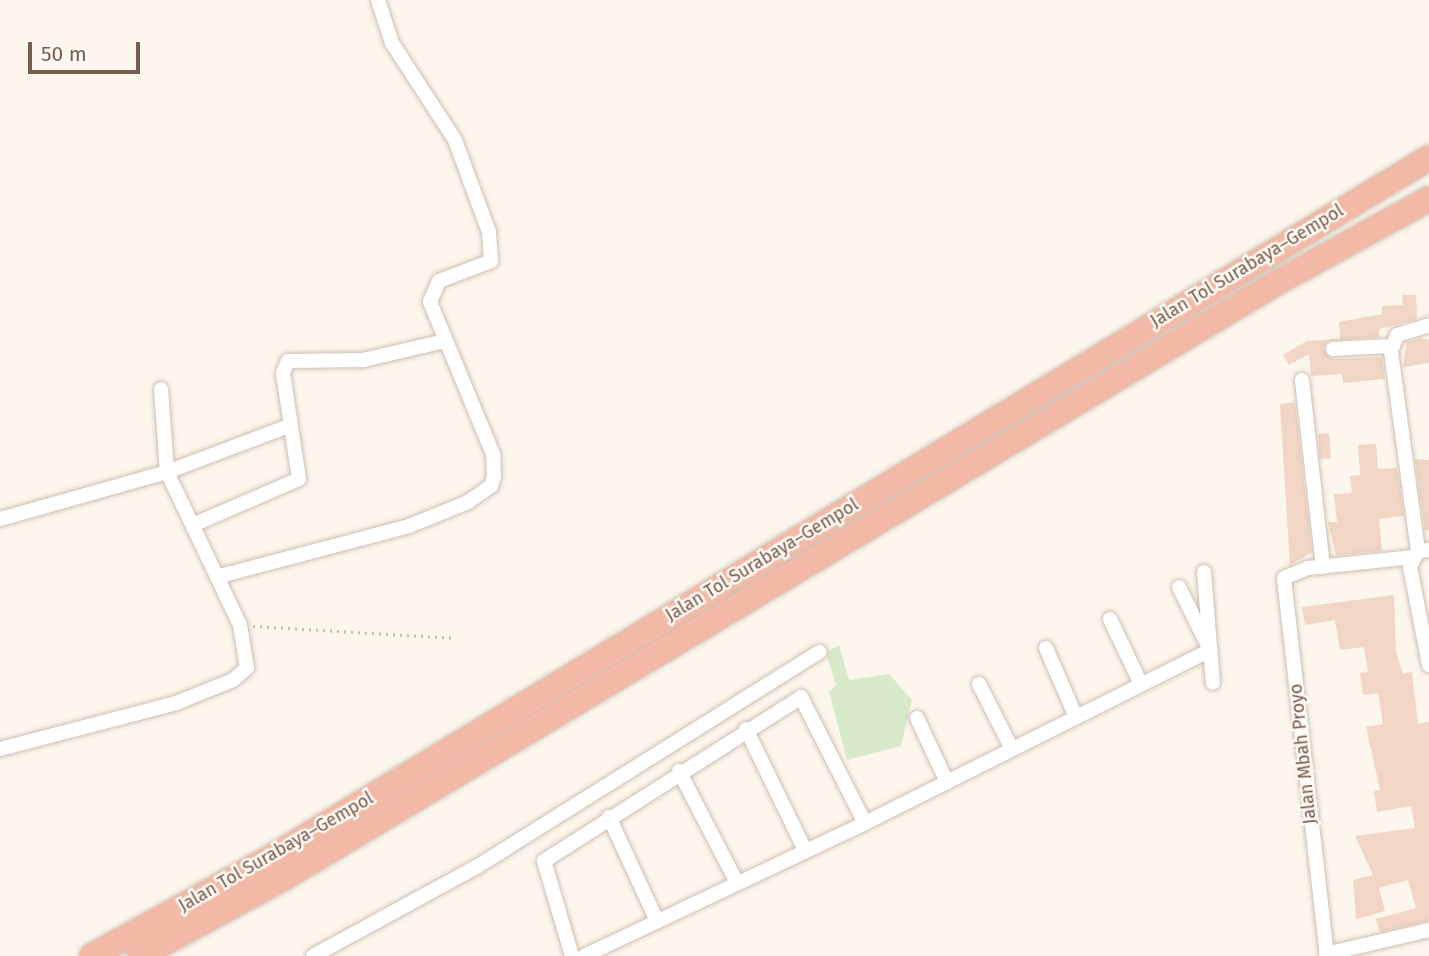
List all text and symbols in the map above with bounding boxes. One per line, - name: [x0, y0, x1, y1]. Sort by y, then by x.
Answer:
- scale bar: [32, 28, 144, 72]
- text: 50 m: [41, 41, 87, 67]
- street label: Jalan Tol Surabaya–Gempol: [1147, 200, 1347, 332]
- street label: Jalan Tol Surabaya–Gempol: [662, 494, 862, 626]
- street label: Jalan Mbah Proyo: [1285, 683, 1321, 825]
- street label: Jalan Tol Surabaya–Gempol: [175, 787, 377, 917]

